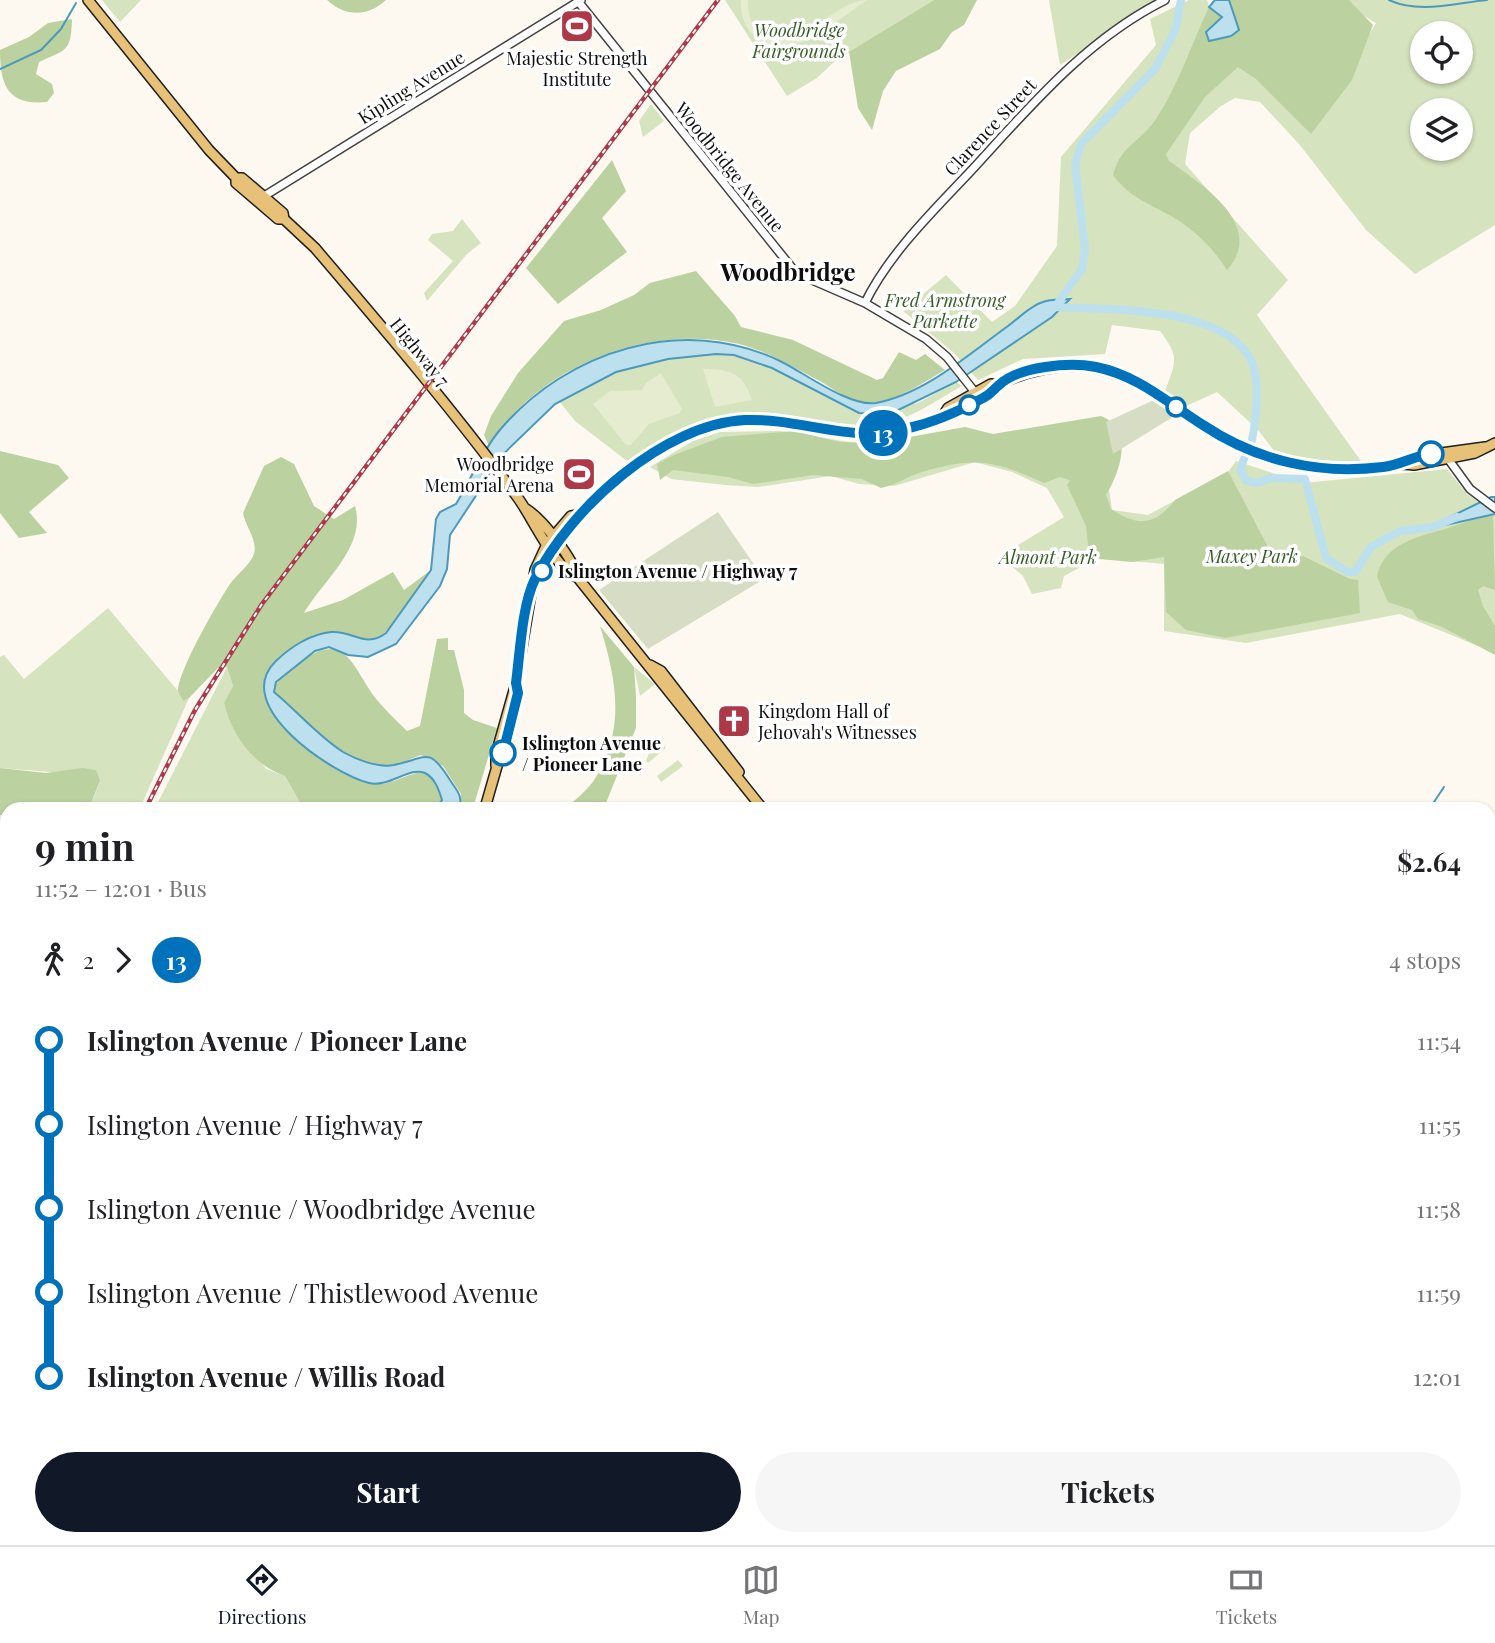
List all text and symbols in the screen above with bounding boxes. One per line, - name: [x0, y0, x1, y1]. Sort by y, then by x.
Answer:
- sports icon: Majestic Strength Institute: [558, 7, 596, 45]
- park label: Woodbridge Fairgrounds: [751, 18, 846, 63]
- map controls: [1410, 21, 1473, 161]
- button: locate: [1410, 21, 1473, 84]
- street label: Kipling Avenue: [353, 45, 469, 129]
- place label: Majestic Strength Institute: [506, 46, 648, 91]
- street label: Clarence Street: [939, 73, 1042, 181]
- street label: Woodbridge Avenue: [669, 96, 790, 237]
- button: layers: [1410, 98, 1473, 161]
- district label: Woodbridge: [719, 255, 856, 287]
- park label: Fred Armstrong Parkette: [884, 288, 1007, 333]
- street label: Highway 7: [385, 313, 456, 392]
- unlabelled marker: [959, 395, 979, 415]
- unlabelled marker: [1166, 397, 1186, 417]
- line badge: 13: [852, 410, 914, 456]
- text: 13: [873, 417, 893, 449]
- unlabelled marker: [1418, 441, 1444, 467]
- place label: Woodbridge Memorial Arena: [425, 452, 554, 497]
- sports icon: Woodbridge Memorial Arena: [560, 455, 598, 493]
- park label: Maxey Park: [1205, 544, 1298, 568]
- park label: Almont Park: [997, 545, 1097, 569]
- place label: Islington Avenue / Highway 7: [558, 559, 798, 583]
- marker: Islington Avenue / Highway 7: [532, 561, 552, 581]
- place label: Kingdom Hall of Jehovah's Witnesses: [757, 699, 917, 744]
- church icon: Kingdom Hall of Jehovah's Witnesses: [715, 702, 753, 740]
- place label: Islington Avenue / Pioneer Lane: [522, 731, 661, 776]
- marker: Islington Avenue / Pioneer Lane: [490, 740, 516, 766]
- text: 9 min: [35, 820, 135, 871]
- text: $2.64: [1397, 844, 1461, 879]
- text: 11:52 – 12:01 · Bus: [35, 872, 207, 903]
- icon: walk: [35, 941, 73, 979]
- icon: forward: [104, 941, 142, 979]
- text: 2: [83, 944, 94, 975]
- text: 13: [166, 944, 187, 976]
- text: 4 stops: [1389, 944, 1461, 975]
- text: Islington Avenue / Pioneer Lane: [87, 1023, 467, 1058]
- text: 11:54: [1417, 1025, 1461, 1056]
- text: Islington Avenue / Highway 7: [87, 1107, 423, 1142]
- text: 11:55: [1419, 1109, 1461, 1140]
- text: Islington Avenue / Woodbridge Avenue: [87, 1191, 536, 1226]
- text: 11:58: [1416, 1193, 1461, 1224]
- text: Islington Avenue / Thistlewood Avenue: [87, 1275, 538, 1310]
- text: 11:59: [1417, 1277, 1461, 1308]
- text: Islington Avenue / Willis Road: [87, 1359, 445, 1394]
- text: 12:01: [1413, 1361, 1461, 1392]
- button: Start: [35, 1452, 741, 1532]
- button: Tickets: [755, 1452, 1461, 1532]
- tab: Directions: [218, 1561, 307, 1629]
- tab: Map: [742, 1561, 780, 1629]
- tab: Tickets: [1216, 1561, 1277, 1629]

